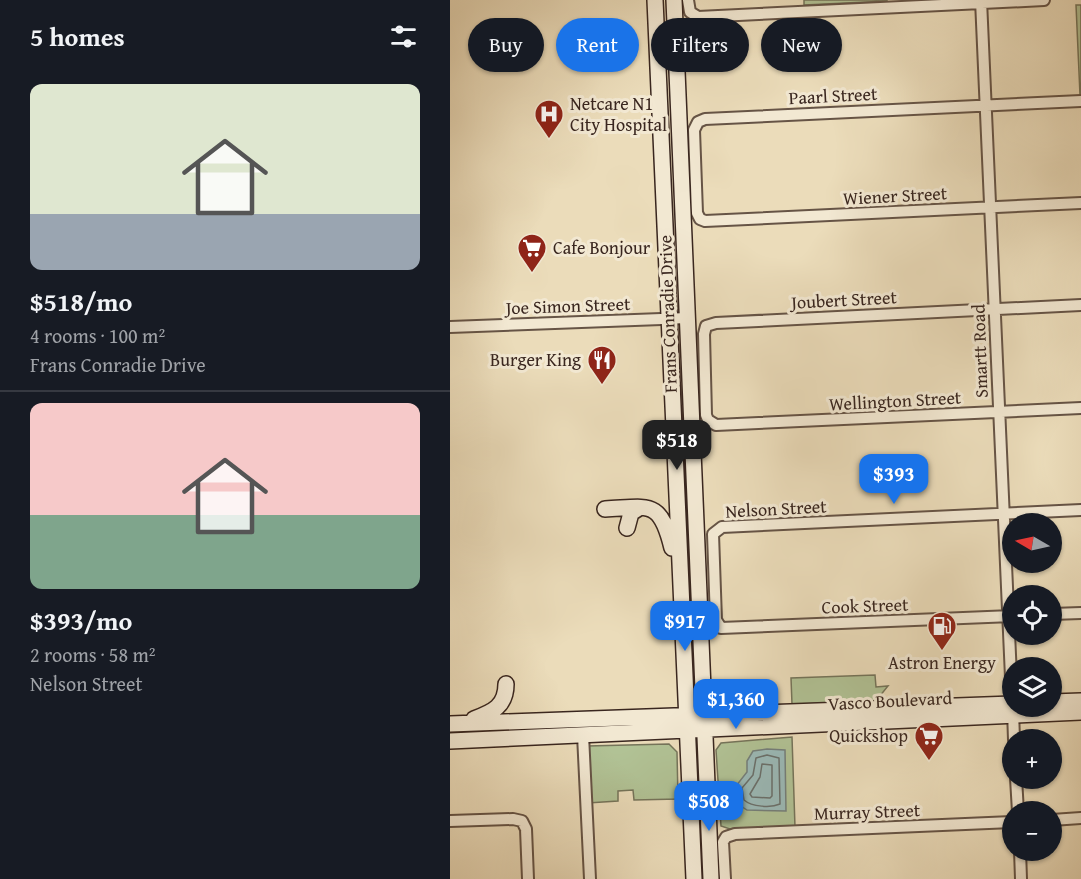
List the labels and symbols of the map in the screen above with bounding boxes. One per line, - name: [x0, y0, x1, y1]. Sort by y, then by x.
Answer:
- street label: Paarl Street: [788, 80, 879, 111]
- place label: Netcare N1 City Hospital: [570, 90, 667, 138]
- hospital icon: Netcare N1 City Hospital: [533, 98, 565, 140]
- street label: Wiener Street: [842, 179, 948, 212]
- supermarket icon: Cafe Bonjour: [516, 232, 548, 274]
- place label: Cafe Bonjour: [553, 234, 651, 261]
- street label: Frans Conradie Drive: [651, 235, 684, 393]
- street label: Joubert Street: [789, 283, 898, 316]
- street label: Joe Simon Street: [503, 290, 631, 321]
- street label: Smartt Road: [964, 303, 995, 398]
- restaurant icon: Burger King: [586, 344, 618, 386]
- place label: Burger King: [490, 346, 581, 373]
- street label: Wellington Street: [828, 384, 962, 417]
- pin: $518: [641, 420, 713, 471]
- pin: $393: [858, 454, 930, 505]
- street label: Nelson Street: [725, 492, 828, 525]
- north arrow: [1002, 513, 1062, 573]
- street label: Cook Street: [821, 590, 909, 621]
- pin: $917: [649, 601, 721, 652]
- fuel station icon: Astron Energy: [926, 610, 958, 652]
- place label: Astron Energy: [888, 649, 996, 676]
- pin: $1,360: [687, 679, 785, 730]
- street label: Vasco Boulevard: [827, 684, 953, 717]
- supermarket icon: Quickshop: [913, 720, 945, 762]
- place label: Quickshop: [829, 722, 908, 749]
- pin: $508: [673, 781, 745, 832]
- street label: Murray Street: [813, 796, 921, 827]

